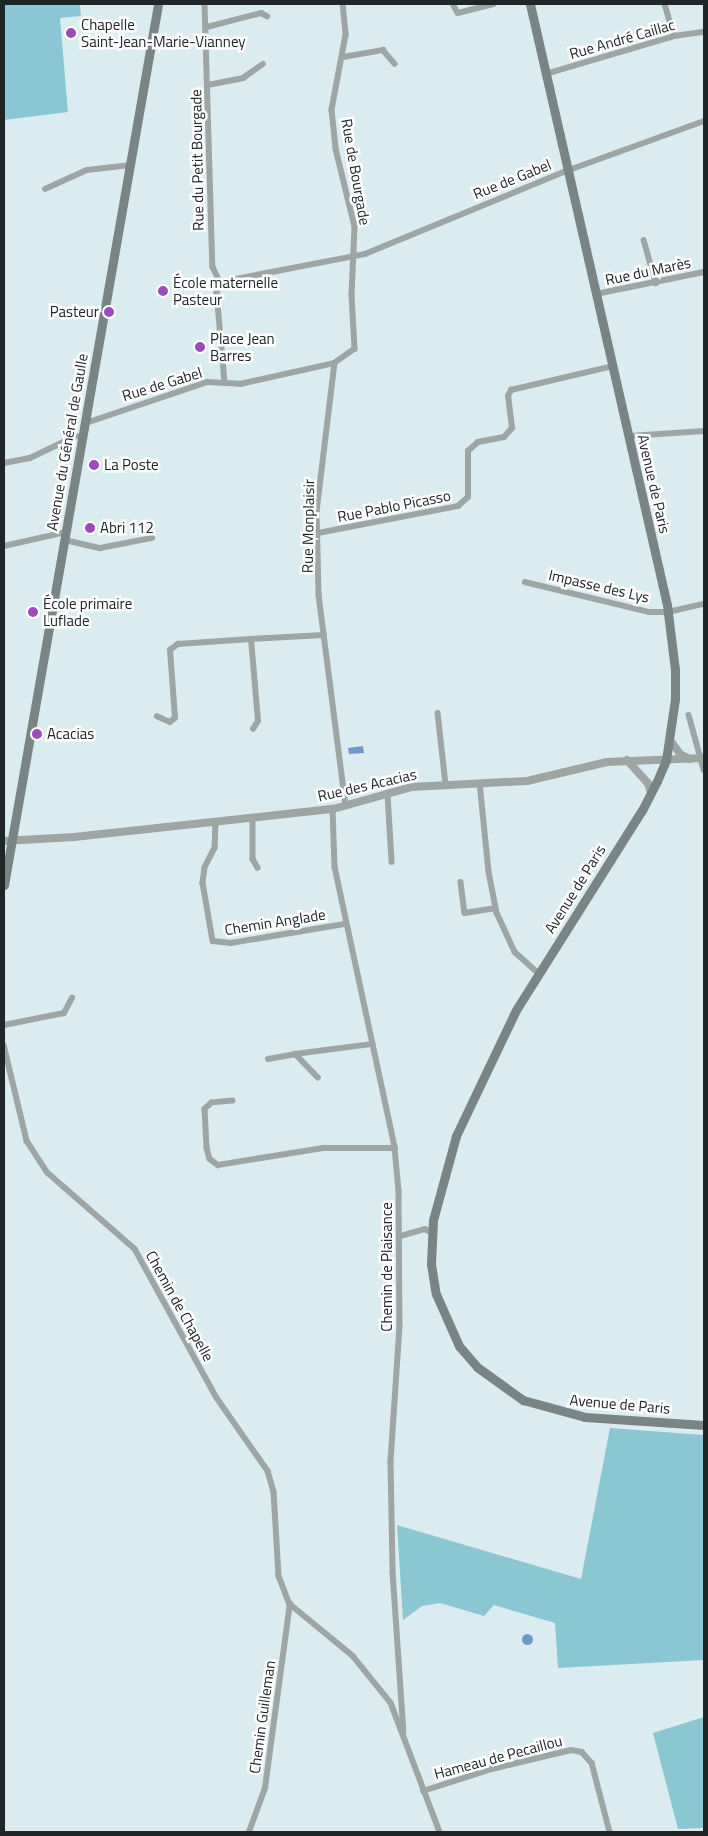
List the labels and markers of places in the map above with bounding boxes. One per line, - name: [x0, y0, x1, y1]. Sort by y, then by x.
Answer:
- place label: Chapelle Saint-Jean-Marie-Vianney: [81, 15, 246, 50]
- marker: Chapelle Saint-Jean-Marie-Vianney: [65, 27, 77, 39]
- place label: École maternelle Pasteur: [173, 273, 278, 308]
- marker: École maternelle Pasteur: [157, 285, 169, 297]
- place label: Pasteur: [50, 303, 99, 321]
- marker: Pasteur: [103, 306, 115, 318]
- place label: Place Jean Barres: [210, 329, 275, 364]
- marker: Place Jean Barres: [194, 341, 206, 353]
- place label: La Poste: [104, 456, 159, 474]
- marker: La Poste: [88, 459, 100, 471]
- place label: Abri 112: [100, 519, 154, 537]
- marker: Abri 112: [84, 522, 96, 534]
- place label: École primaire Luflade: [43, 594, 132, 629]
- marker: École primaire Luflade: [27, 606, 39, 618]
- place label: Acacias: [47, 725, 94, 743]
- marker: Acacias: [31, 728, 43, 740]

